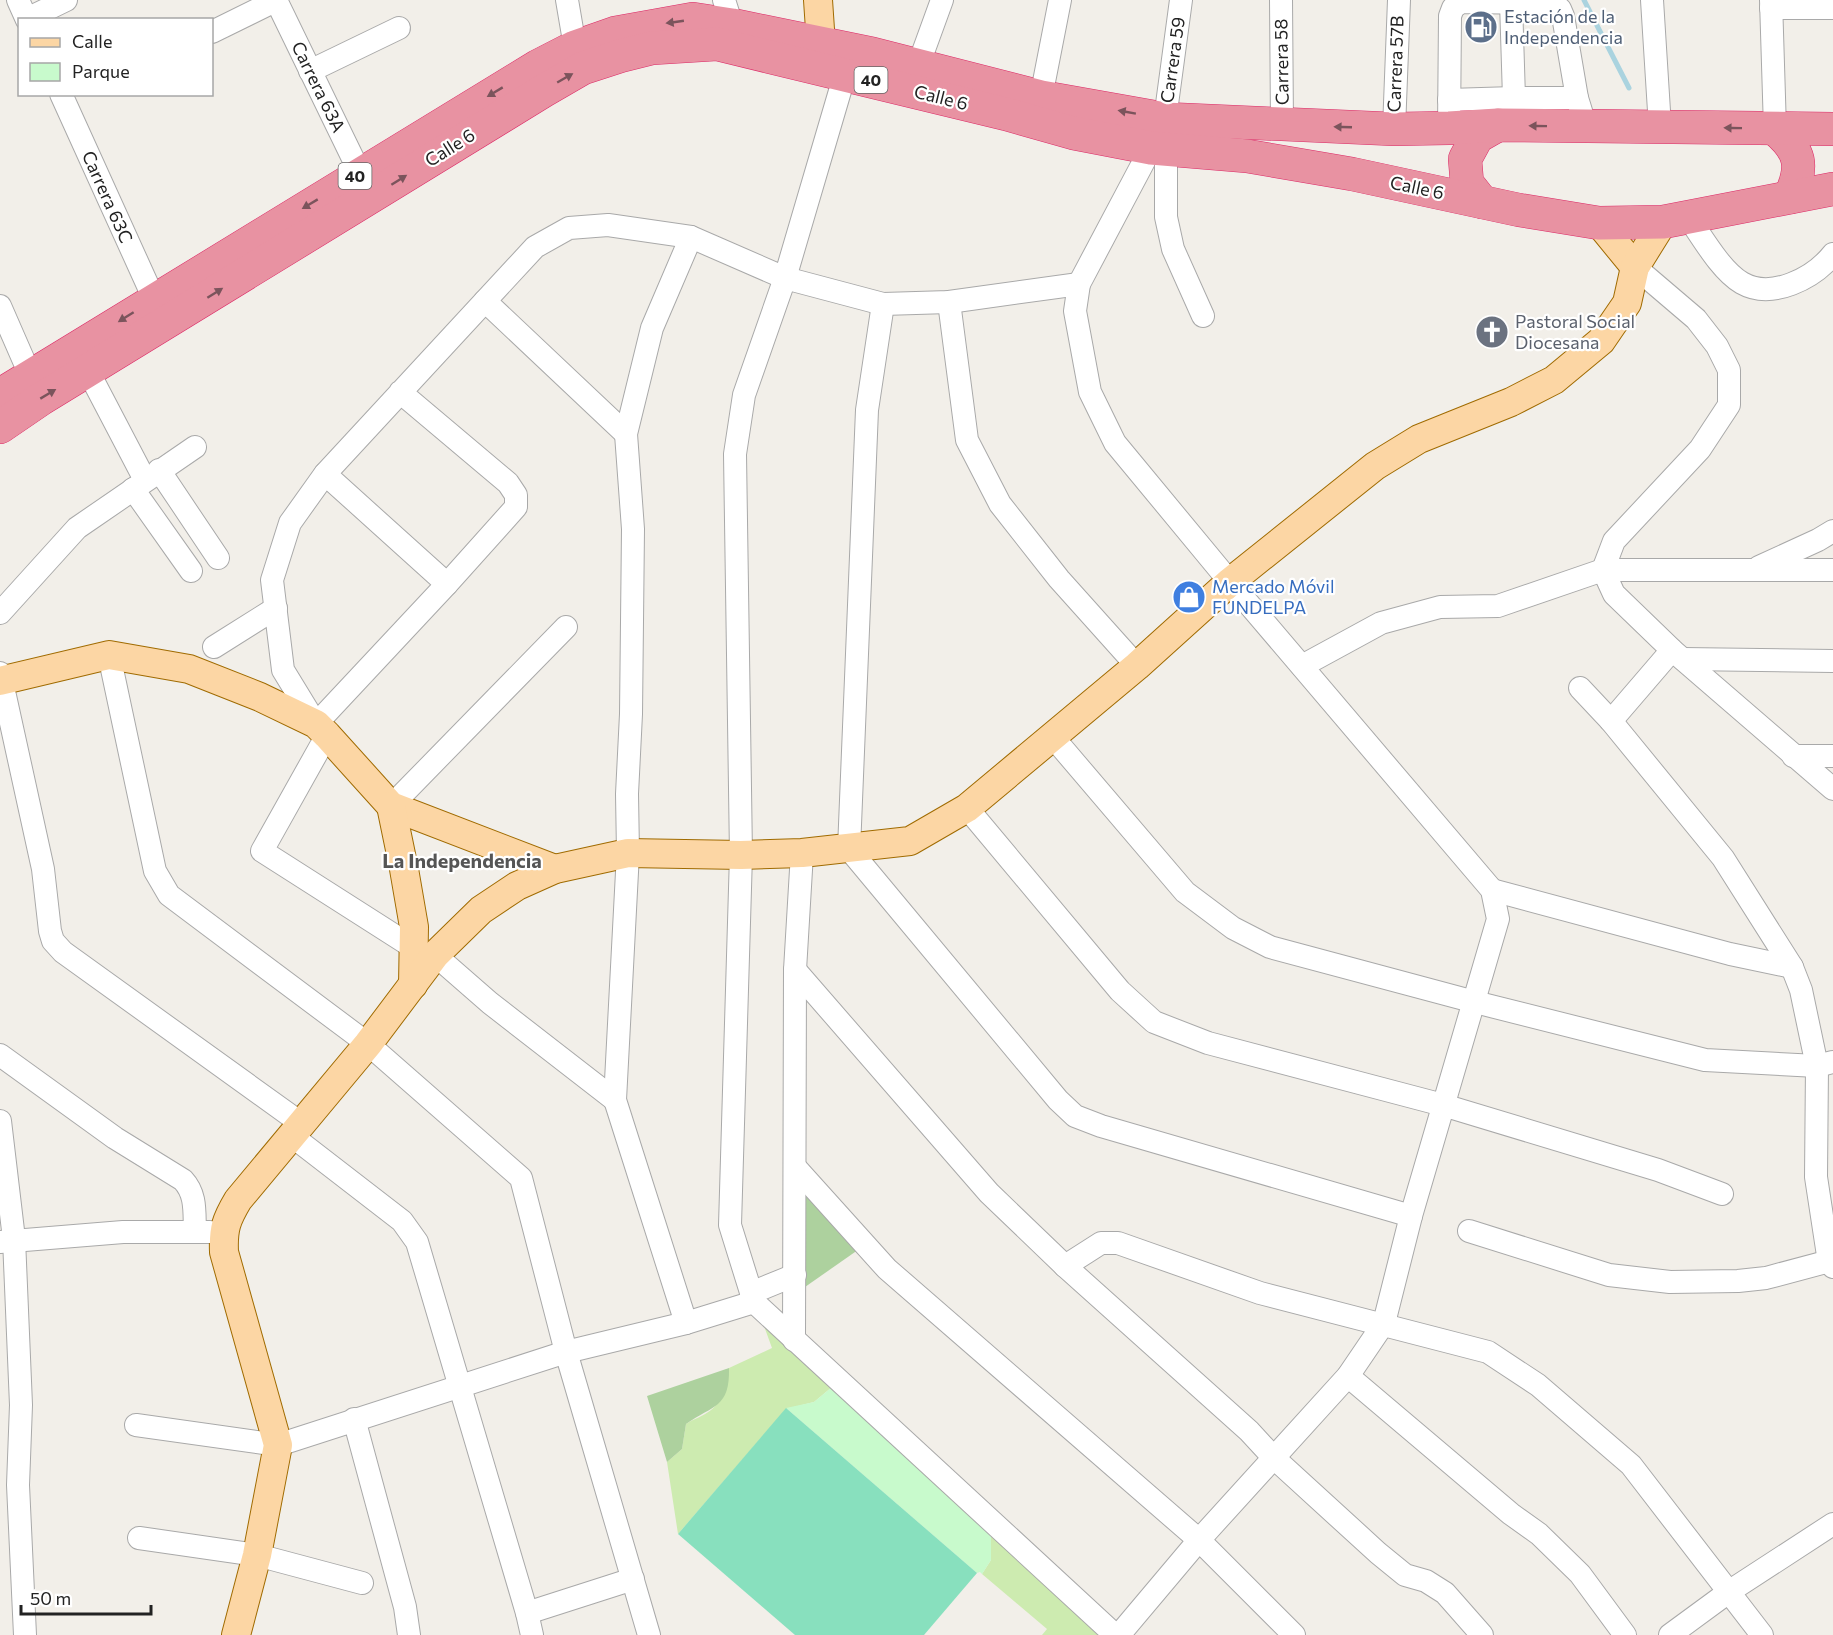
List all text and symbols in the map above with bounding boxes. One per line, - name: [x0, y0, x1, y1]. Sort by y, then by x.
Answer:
- place label: Estación de la Independencia: [1504, 5, 1623, 48]
- fuel station icon: Estación de la Independencia: [1463, 9, 1499, 45]
- street label: Carrera 57B: [1382, 15, 1408, 113]
- street label: Carrera 59: [1155, 16, 1189, 104]
- one-way arrow: [665, 17, 684, 26]
- legend: [18, 18, 213, 96]
- street label: Carrera 58: [1269, 19, 1293, 105]
- text: Calle: [72, 30, 112, 52]
- street label: Carrera 63A: [287, 38, 350, 136]
- text: Parque: [72, 60, 130, 82]
- road number: 40: [854, 67, 888, 93]
- one-way arrow: [557, 73, 574, 83]
- street label: Calle 6: [912, 80, 970, 114]
- one-way arrow: [487, 87, 503, 98]
- one-way arrow: [1118, 108, 1137, 117]
- one-way arrow: [1333, 122, 1352, 131]
- one-way arrow: [1528, 122, 1547, 131]
- street label: Calle 6: [420, 123, 479, 171]
- one-way arrow: [1723, 124, 1742, 133]
- street label: Carrera 63C: [78, 147, 138, 246]
- road number: 40: [338, 163, 372, 189]
- street label: Calle 6: [1388, 171, 1446, 203]
- one-way arrow: [391, 174, 407, 185]
- one-way arrow: [302, 198, 318, 209]
- one-way arrow: [207, 287, 223, 298]
- place label: Pastoral Social Diocesana: [1515, 310, 1635, 353]
- one-way arrow: [118, 311, 134, 322]
- church icon: Pastoral Social Diocesana: [1474, 314, 1510, 350]
- one-way arrow: [40, 389, 56, 400]
- place label: Mercado Móvil FUNDELPA: [1212, 575, 1335, 618]
- shop icon: Mercado Móvil FUNDELPA: [1171, 579, 1207, 615]
- district label: La Independencia: [382, 848, 542, 872]
- scale bar: [21, 1578, 152, 1616]
- text: 50 m: [30, 1587, 71, 1609]

